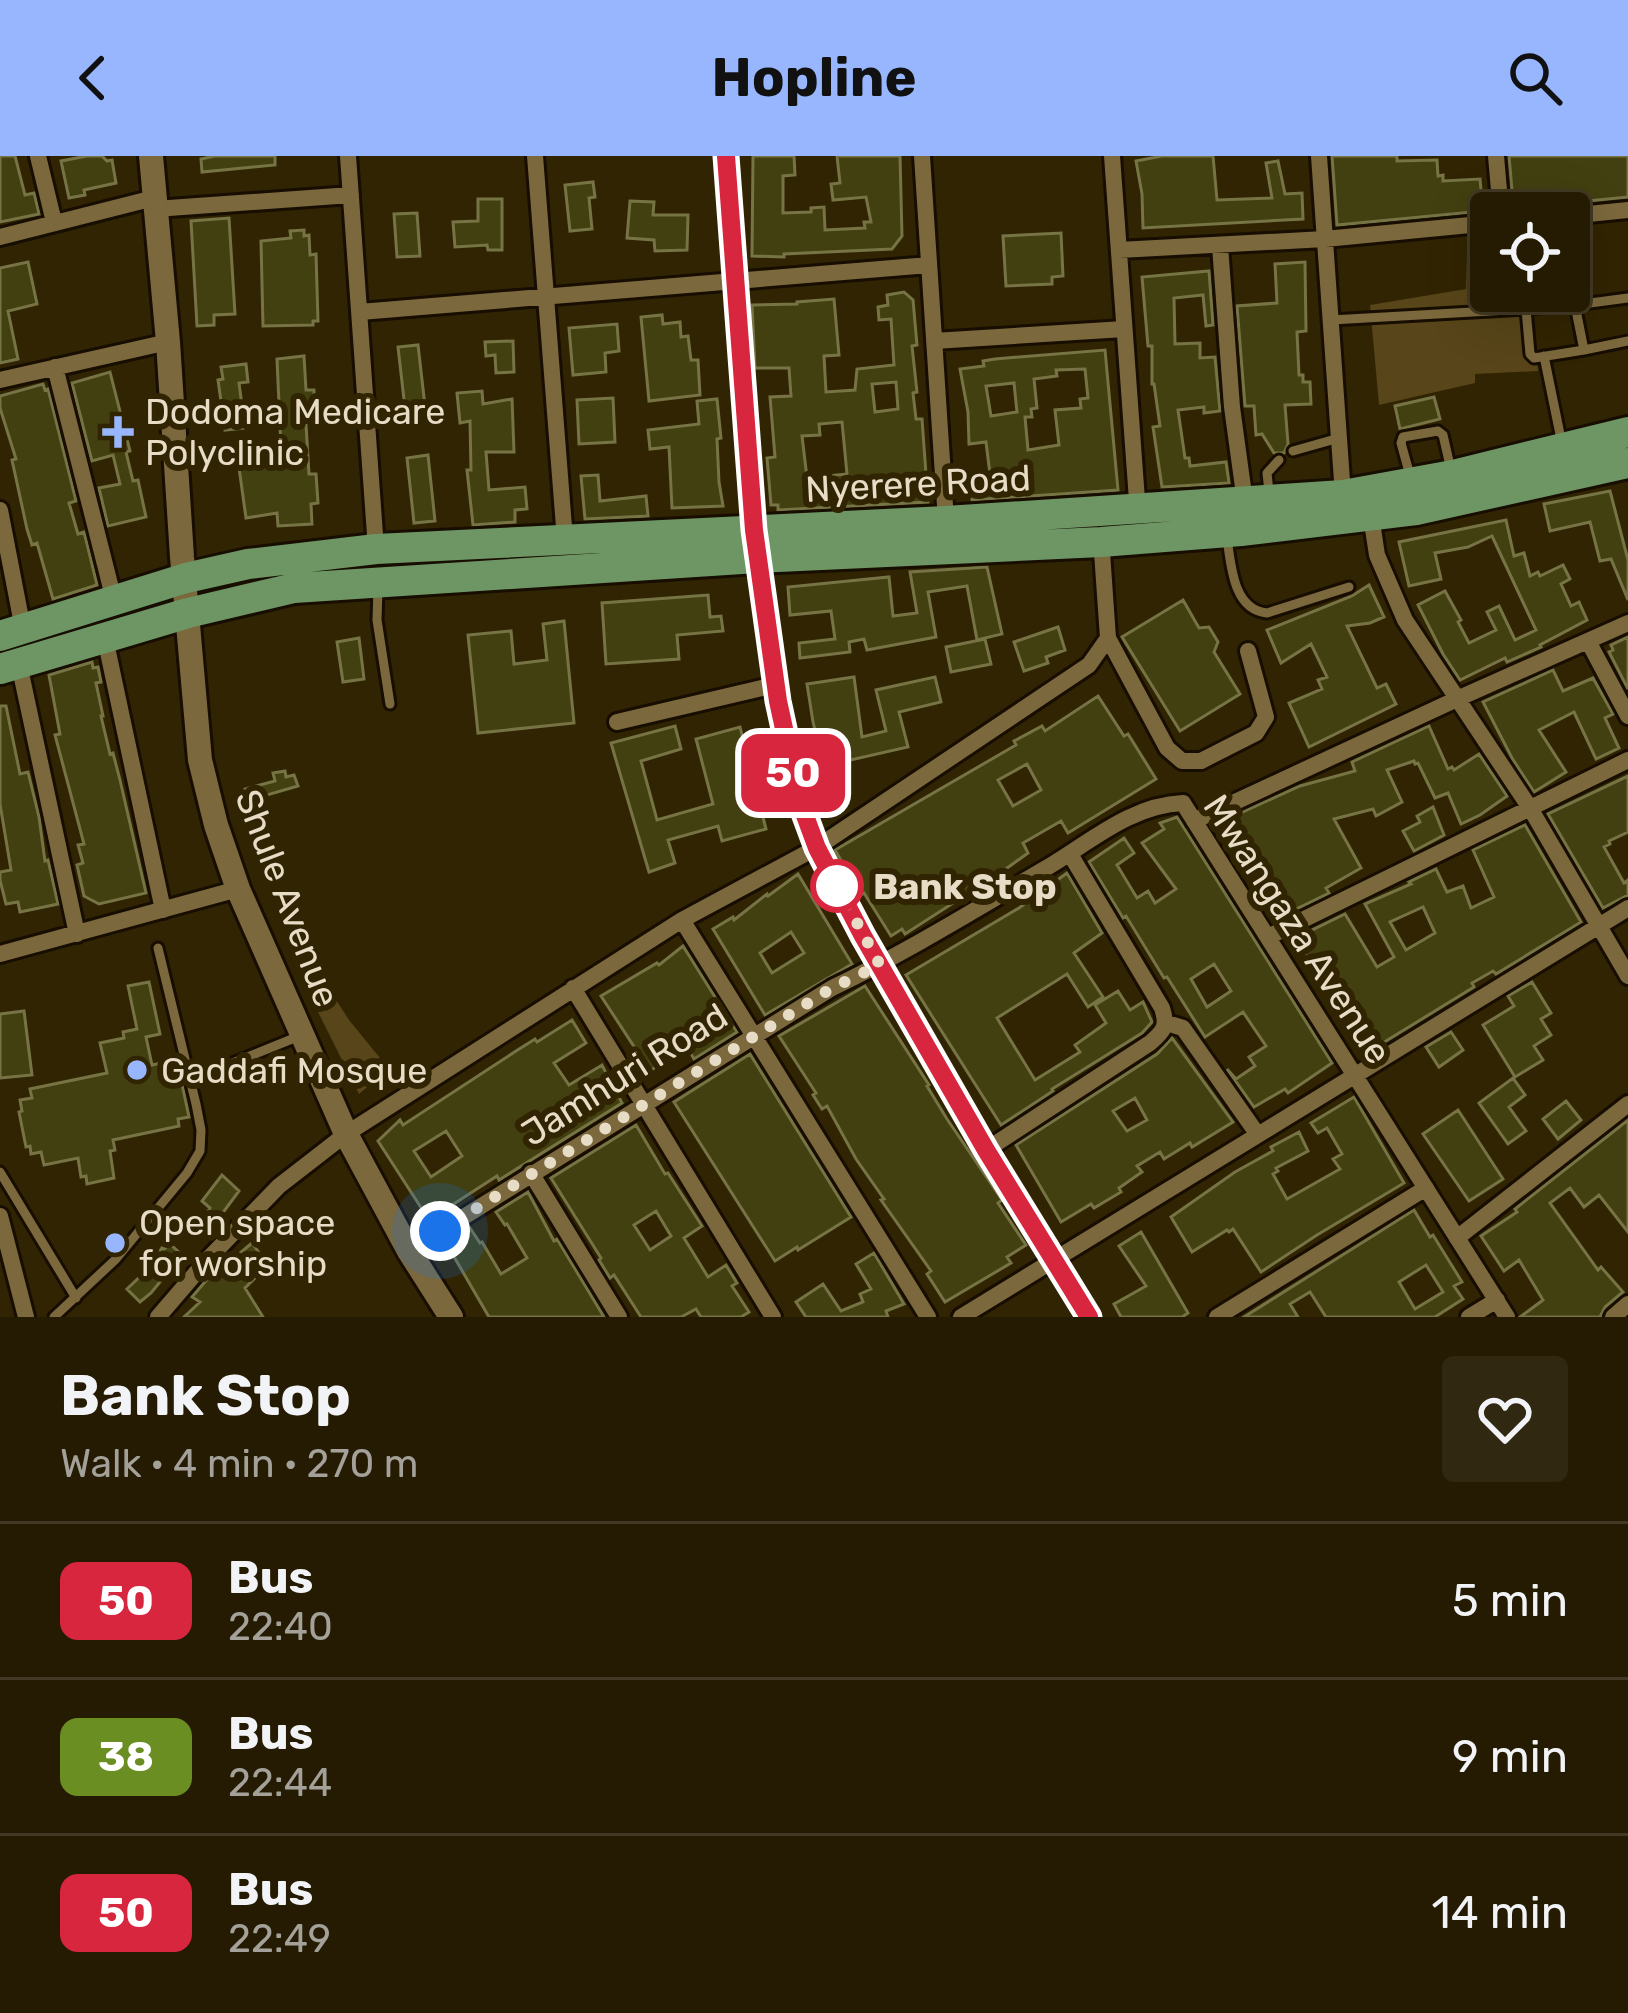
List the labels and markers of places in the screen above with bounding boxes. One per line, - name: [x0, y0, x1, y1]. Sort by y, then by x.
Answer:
- place label: Dodoma Medicare Polyclinic: [145, 390, 445, 474]
- marker: Dodoma Medicare Polyclinic: [102, 416, 134, 448]
- marker: Bank Stop: [812, 861, 862, 911]
- place label: Bank Stop: [873, 865, 1057, 908]
- place label: Gaddafi Mosque: [161, 1049, 427, 1092]
- marker: Gaddafi Mosque: [124, 1057, 150, 1083]
- place label: Open space for worship: [139, 1201, 335, 1285]
- marker: Open space for worship: [102, 1230, 128, 1256]

